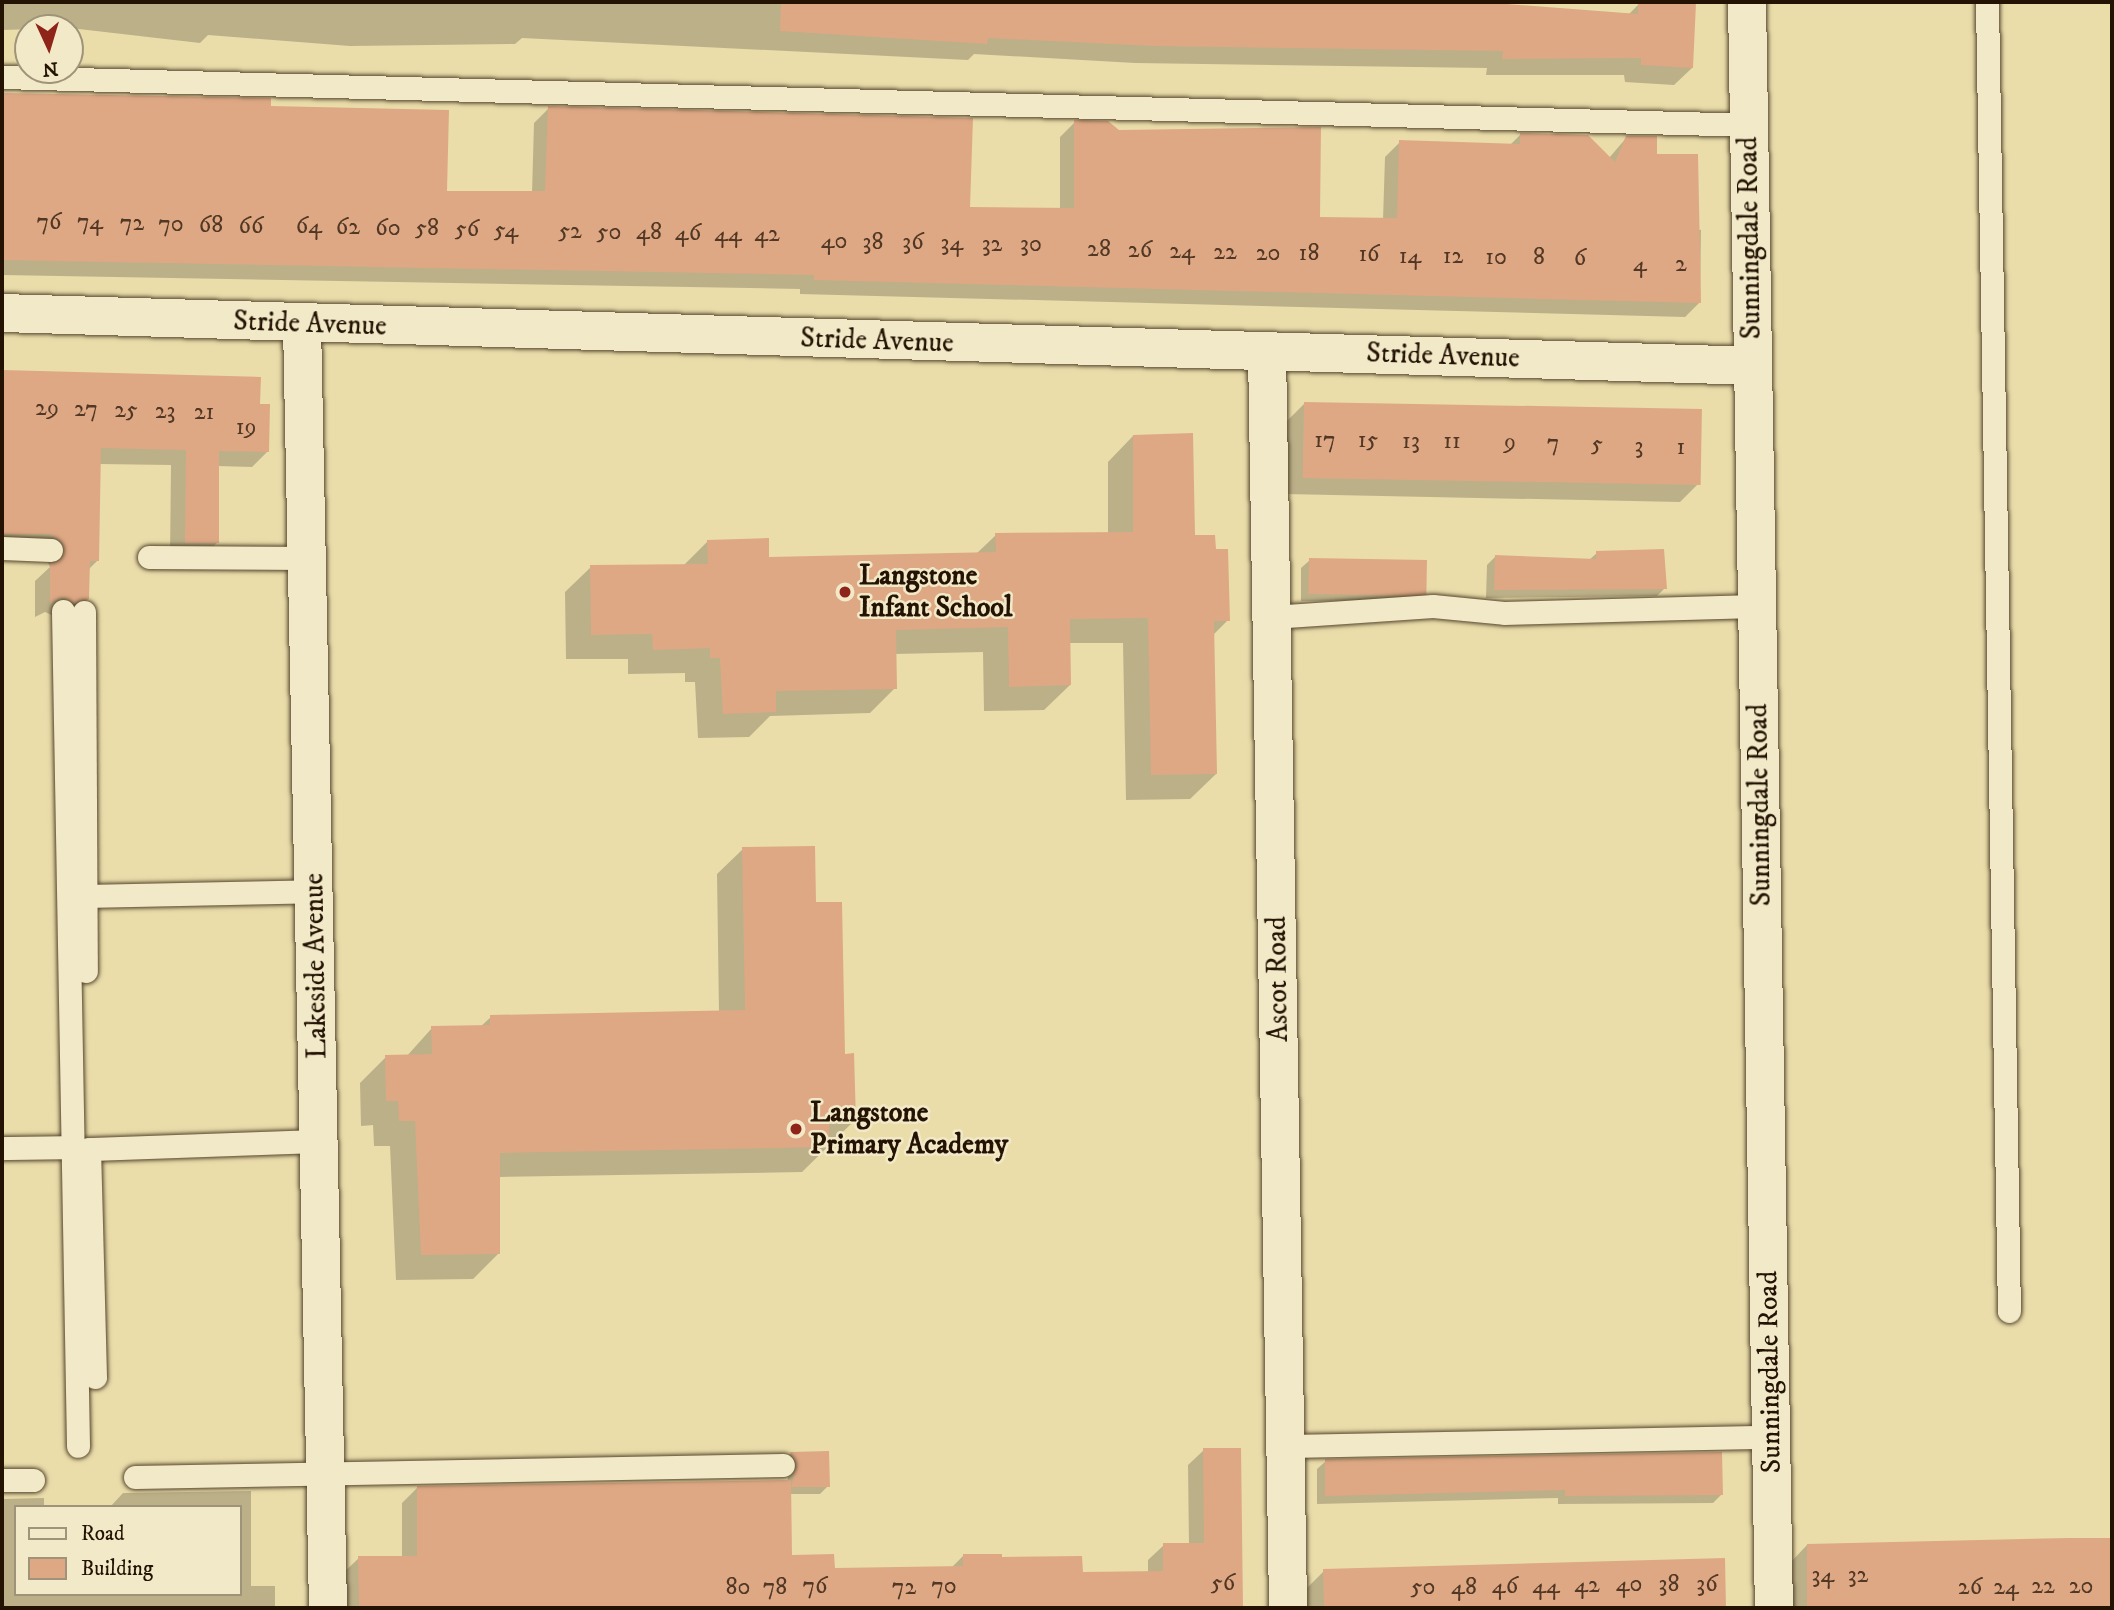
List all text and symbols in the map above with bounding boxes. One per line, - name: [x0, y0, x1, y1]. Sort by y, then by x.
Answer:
- north arrow: [14, 14, 84, 84]
- text: N: [42, 56, 59, 80]
- street label: Sunningdale Road: [1731, 136, 1769, 340]
- house number: 76: [36, 209, 62, 237]
- house number: 74: [77, 209, 103, 237]
- house number: 72: [120, 210, 144, 238]
- house number: 70: [158, 211, 184, 239]
- house number: 68: [199, 212, 223, 240]
- house number: 66: [239, 213, 263, 241]
- house number: 64: [296, 213, 322, 241]
- house number: 62: [336, 214, 360, 242]
- house number: 60: [375, 215, 401, 243]
- house number: 58: [415, 215, 439, 243]
- house number: 56: [455, 216, 479, 244]
- house number: 54: [494, 217, 518, 245]
- house number: 52: [558, 218, 582, 246]
- house number: 50: [597, 219, 621, 247]
- house number: 48: [636, 219, 662, 247]
- house number: 46: [675, 220, 701, 248]
- house number: 44: [714, 221, 742, 249]
- house number: 42: [754, 221, 780, 249]
- house number: 40: [821, 228, 847, 256]
- house number: 38: [863, 229, 883, 257]
- house number: 36: [902, 229, 924, 257]
- house number: 34: [941, 230, 963, 258]
- house number: 32: [982, 231, 1002, 259]
- house number: 30: [1020, 231, 1042, 259]
- house number: 28: [1087, 236, 1111, 264]
- house number: 26: [1128, 237, 1152, 265]
- house number: 24: [1169, 238, 1195, 266]
- house number: 22: [1213, 239, 1237, 267]
- house number: 20: [1256, 240, 1280, 268]
- house number: 18: [1299, 240, 1319, 268]
- house number: 16: [1358, 241, 1380, 269]
- house number: 14: [1399, 243, 1421, 271]
- house number: 12: [1443, 243, 1463, 271]
- house number: 10: [1485, 244, 1507, 272]
- house number: 8: [1533, 244, 1545, 272]
- house number: 6: [1574, 245, 1586, 273]
- house number: 4: [1633, 251, 1647, 279]
- house number: 2: [1675, 251, 1687, 279]
- street label: Stride Avenue: [233, 305, 387, 343]
- street label: Stride Avenue: [800, 322, 954, 360]
- street label: Stride Avenue: [1366, 337, 1520, 375]
- house number: 29: [35, 395, 59, 423]
- house number: 27: [74, 396, 98, 424]
- house number: 25: [114, 397, 138, 425]
- house number: 23: [155, 398, 175, 426]
- house number: 21: [194, 399, 214, 427]
- house number: 19: [236, 414, 256, 442]
- house number: 17: [1314, 427, 1336, 455]
- house number: 15: [1358, 427, 1378, 455]
- house number: 13: [1402, 428, 1420, 456]
- house number: 11: [1443, 428, 1461, 456]
- house number: 9: [1504, 429, 1516, 457]
- house number: 7: [1547, 430, 1559, 458]
- house number: 5: [1591, 431, 1603, 459]
- house number: 3: [1635, 433, 1643, 461]
- house number: 1: [1677, 434, 1685, 462]
- place label: Langstone Infant School: [859, 559, 1012, 625]
- marker: Langstone Infant School: [837, 584, 853, 600]
- street label: Sunningdale Road: [1741, 703, 1779, 907]
- street label: Lakeside Avenue: [298, 873, 334, 1059]
- street label: Ascot Road: [1260, 916, 1296, 1042]
- place label: Langstone Primary Academy: [810, 1096, 1008, 1162]
- marker: Langstone Primary Academy: [788, 1121, 804, 1137]
- street label: Sunningdale Road: [1751, 1270, 1789, 1474]
- legend: [14, 1505, 242, 1596]
- text: Road: [81, 1521, 125, 1547]
- text: Building: [81, 1556, 153, 1582]
- house number: 34: [1812, 1562, 1834, 1590]
- house number: 32: [1848, 1562, 1868, 1590]
- house number: 56: [1211, 1570, 1235, 1598]
- house number: 40: [1616, 1571, 1642, 1599]
- house number: 38: [1659, 1571, 1679, 1599]
- house number: 36: [1696, 1571, 1718, 1599]
- house number: 42: [1574, 1572, 1600, 1600]
- house number: 76: [802, 1573, 828, 1601]
- house number: 70: [931, 1573, 957, 1601]
- house number: 46: [1492, 1573, 1518, 1601]
- house number: 44: [1532, 1573, 1560, 1601]
- house number: 22: [2031, 1573, 2055, 1601]
- house number: 20: [2069, 1573, 2093, 1601]
- house number: 80: [726, 1574, 750, 1602]
- house number: 78: [763, 1574, 787, 1602]
- house number: 72: [892, 1574, 916, 1602]
- house number: 50: [1411, 1574, 1435, 1602]
- house number: 48: [1451, 1574, 1477, 1602]
- house number: 26: [1958, 1574, 1982, 1602]
- house number: 24: [1993, 1574, 2019, 1602]

